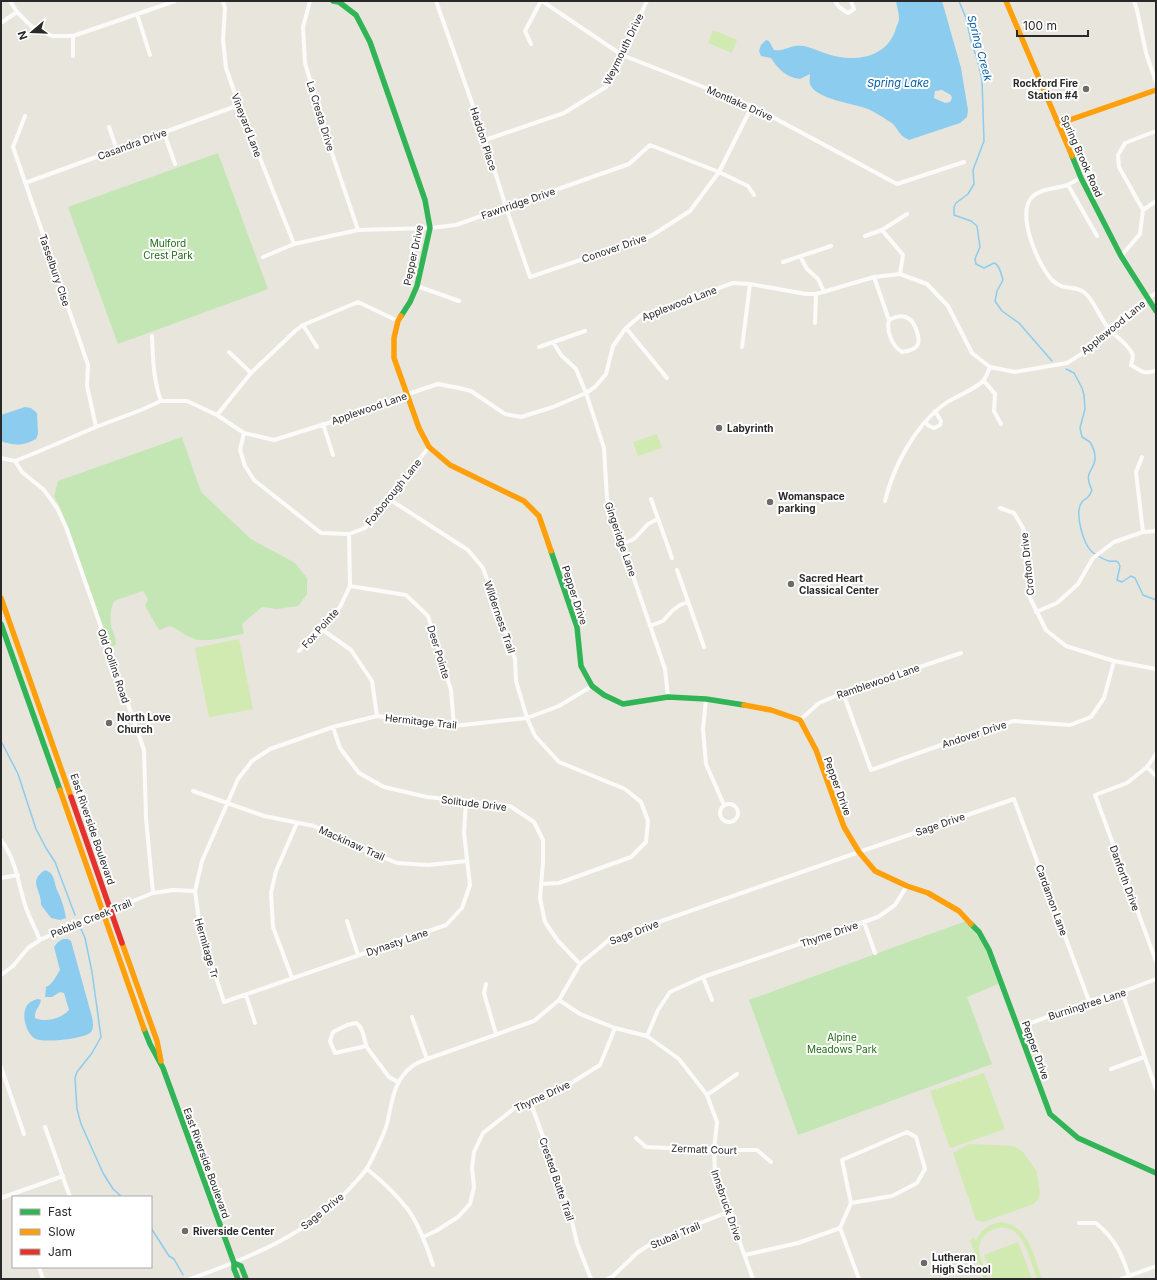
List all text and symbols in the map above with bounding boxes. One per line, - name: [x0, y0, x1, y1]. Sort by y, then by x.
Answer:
- street label: Weymouth Drive: [600, 11, 646, 87]
- north arrow: [12, 12, 52, 52]
- scale bar: [1017, 12, 1088, 38]
- water label: Spring Creek: [964, 13, 996, 83]
- text: 100 m: [1023, 18, 1057, 33]
- text: N: [15, 29, 31, 42]
- water label: Spring Lake: [867, 76, 929, 90]
- place label: Rockford Fire Station #4: [1013, 77, 1078, 101]
- street label: La Cresta Drive: [305, 80, 337, 153]
- street label: Montlake Drive: [705, 83, 775, 123]
- marker: Rockford Fire Station #4: [1081, 84, 1091, 94]
- street label: Vineyard Lane: [229, 91, 265, 159]
- street label: Haddon Place: [468, 106, 500, 172]
- street label: Spring Brook Road: [1059, 113, 1105, 199]
- street label: Casandra Drive: [96, 126, 168, 162]
- street label: Fawnridge Drive: [479, 185, 557, 221]
- street label: Pepper Drive: [401, 223, 425, 286]
- street label: Conover Drive: [580, 231, 648, 265]
- street label: Tasselbury Clse: [37, 232, 73, 308]
- park label: Mulford Crest Park: [143, 237, 193, 261]
- street label: Applewood Lane: [640, 283, 718, 323]
- street label: Applewood Lane: [1078, 297, 1148, 357]
- street label: Applewood Lane: [330, 389, 409, 427]
- place label: Labyrinth: [727, 422, 774, 435]
- marker: Labyrinth: [714, 423, 724, 433]
- street label: Foxborough Lane: [362, 456, 424, 528]
- place label: Womanspace parking: [778, 490, 845, 515]
- marker: Womanspace parking: [765, 497, 775, 507]
- street label: Gingeridge Lane: [603, 500, 639, 578]
- street label: Crofton Drive: [1018, 532, 1036, 596]
- street label: Pepper Drive: [560, 564, 590, 626]
- place label: Sacred Heart Classical Center: [799, 572, 879, 596]
- street label: Wilderness Trail: [482, 579, 518, 655]
- marker: Sacred Heart Classical Center: [786, 579, 796, 589]
- street label: Fox Pointe: [299, 606, 341, 650]
- street label: Deer Pointe: [425, 624, 453, 680]
- street label: Old Collins Road: [96, 627, 132, 705]
- street label: Ramblewood Lane: [835, 661, 921, 701]
- place label: North Love Church: [117, 711, 171, 735]
- street label: Hermitage Trail: [384, 711, 458, 731]
- marker: North Love Church: [104, 718, 114, 728]
- street label: Andover Drive: [940, 718, 1008, 750]
- street label: Pepper Drive: [822, 755, 854, 817]
- street label: East Riverside Boulevard: [68, 772, 118, 886]
- street label: Solitude Drive: [440, 793, 508, 813]
- street label: Sage Drive: [914, 810, 967, 838]
- street label: Mackinaw Trail: [317, 823, 387, 863]
- street label: Danforth Drive: [1108, 844, 1142, 913]
- street label: Cardamon Lane: [1034, 863, 1070, 937]
- street label: Pebble Creek Trail: [49, 896, 133, 940]
- street label: Hermitage Tr: [193, 917, 221, 980]
- street label: Sage Drive: [608, 917, 660, 947]
- street label: Thyme Drive: [799, 918, 860, 949]
- street label: Dynasty Lane: [365, 926, 430, 958]
- street label: Burningtree Lane: [1047, 986, 1128, 1022]
- street label: Pepper Drive: [1020, 1019, 1052, 1081]
- park label: Alpine Meadows Park: [807, 1031, 878, 1055]
- street label: Thyme Drive: [512, 1078, 572, 1114]
- street label: East Riverside Boulevard: [181, 1106, 233, 1220]
- street label: Crested Butte Trail: [537, 1136, 577, 1222]
- street label: Zermatt Court: [671, 1142, 738, 1156]
- street label: Innsbruck Drive: [709, 1168, 745, 1242]
- street label: Sage Drive: [298, 1190, 346, 1232]
- legend: [12, 1196, 152, 1268]
- text: Fast: [48, 1204, 72, 1219]
- street label: Stubai Trail: [648, 1219, 702, 1251]
- text: Slow: [48, 1224, 76, 1239]
- place label: Riverside Center: [193, 1225, 274, 1237]
- marker: Riverside Center: [180, 1226, 190, 1236]
- text: Jam: [48, 1244, 72, 1259]
- place label: Lutheran High School: [932, 1251, 991, 1276]
- marker: Lutheran High School: [919, 1258, 929, 1268]

